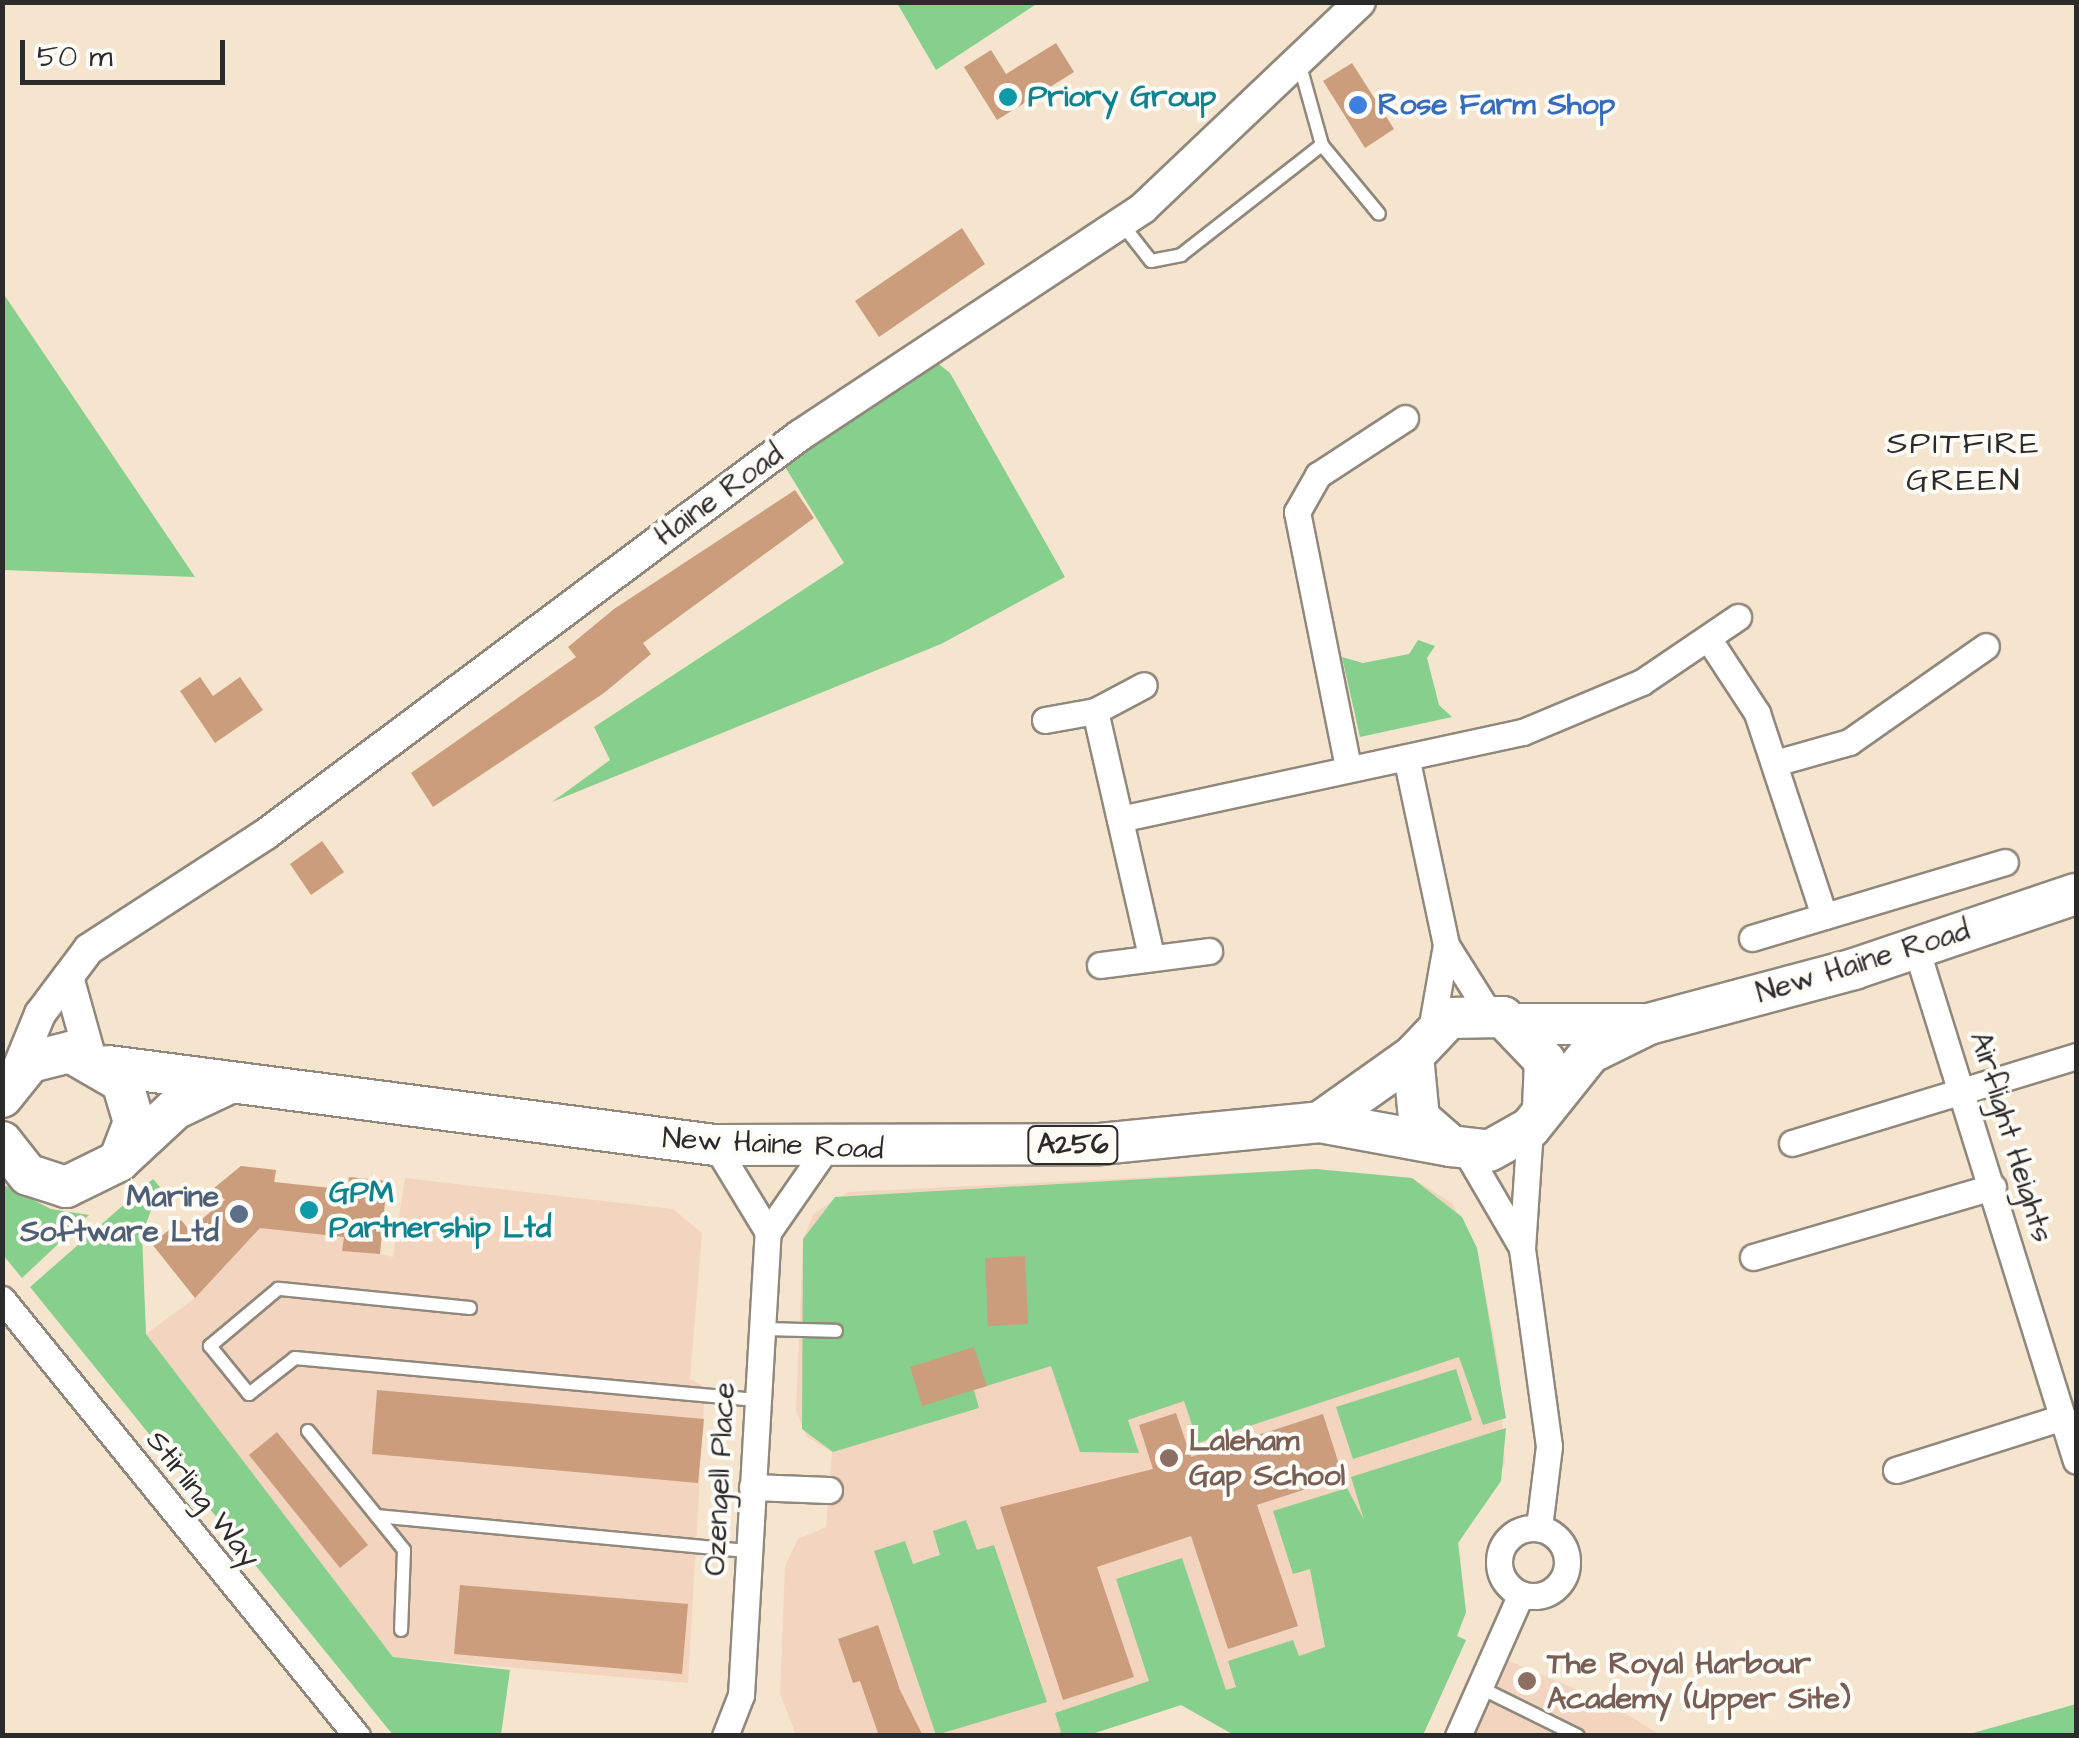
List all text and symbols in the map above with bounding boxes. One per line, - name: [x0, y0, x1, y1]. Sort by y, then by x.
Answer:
- scale bar: [25, 20, 230, 82]
- text: 50 m: [37, 36, 113, 78]
- place label: Priory Group: [1028, 79, 1216, 115]
- marker: Priory Group: [997, 86, 1019, 108]
- place label: Rose Farm Shop: [1378, 87, 1615, 123]
- marker: Rose Farm Shop: [1347, 94, 1369, 116]
- district label: SPITFIRE GREEN: [1887, 426, 2041, 501]
- street label: Haine Road: [648, 436, 790, 554]
- street label: New Haine Road: [1752, 912, 1974, 1012]
- street label: Airflight Heights: [1962, 1027, 2060, 1247]
- street label: New Haine Road: [661, 1120, 885, 1168]
- road number: A256: [1026, 1122, 1120, 1168]
- place label: GPM Partnership Ltd: [329, 1175, 551, 1246]
- place label: Marine Software Ltd: [20, 1179, 219, 1250]
- marker: GPM Partnership Ltd: [298, 1199, 320, 1221]
- marker: Marine Software Ltd: [228, 1203, 250, 1225]
- street label: Ozengell Place: [697, 1381, 743, 1577]
- street label: Stirling Way: [138, 1423, 268, 1575]
- place label: Laleham Gap School: [1189, 1423, 1345, 1494]
- marker: Laleham Gap School: [1158, 1447, 1180, 1469]
- place label: The Royal Harbour Academy (Upper Site): [1547, 1646, 1851, 1716]
- marker: The Royal Harbour Academy (Upper Site): [1516, 1670, 1538, 1692]

